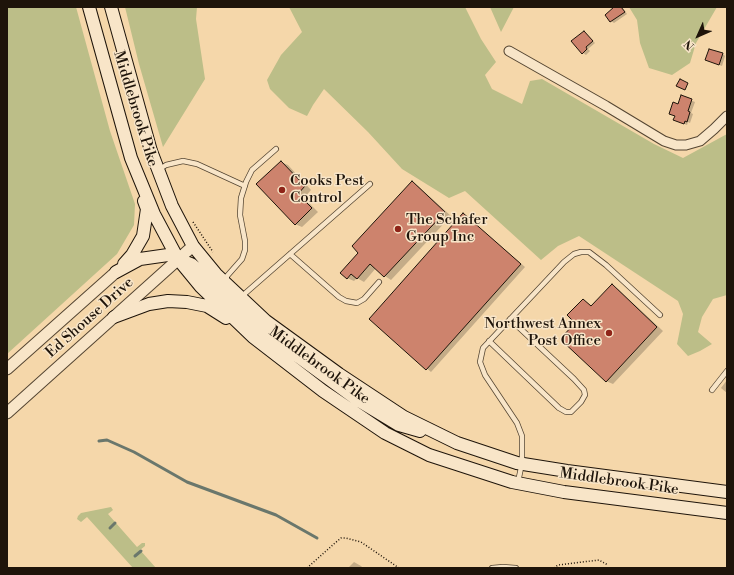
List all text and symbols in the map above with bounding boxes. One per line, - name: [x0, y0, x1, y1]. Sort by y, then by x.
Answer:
- north arrow: [678, 16, 718, 56]
- text: N: [681, 36, 698, 53]
- street label: Middlebrook Pike: [109, 49, 161, 169]
- place label: Cooks Pest Control: [290, 172, 364, 207]
- marker: Cooks Pest Control: [277, 185, 287, 195]
- place label: The Schafer Group Inc: [406, 211, 488, 246]
- marker: The Schafer Group Inc: [393, 224, 403, 234]
- street label: Ed Shouse Drive: [42, 274, 138, 362]
- place label: Northwest Annex Post Office: [484, 315, 601, 350]
- street label: Middlebrook Pike: [265, 323, 373, 409]
- marker: Northwest Annex Post Office: [604, 328, 614, 338]
- street label: Middlebrook Pike: [558, 465, 680, 499]

